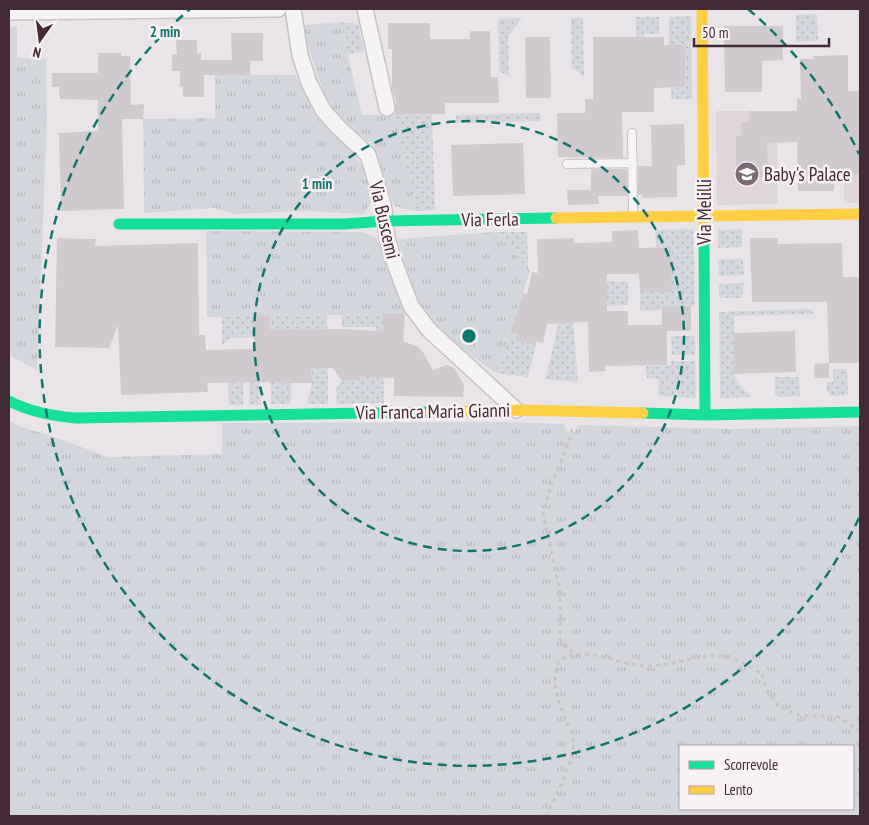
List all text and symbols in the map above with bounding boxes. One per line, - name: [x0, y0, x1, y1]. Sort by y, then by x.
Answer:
- north arrow: [15, 15, 65, 65]
- scale bar: [694, 15, 829, 47]
- text: 2 min: [150, 22, 180, 41]
- text: 50 m: [702, 23, 728, 42]
- text: N: [31, 43, 43, 62]
- school or university icon: Baby's Palace: [734, 161, 760, 187]
- place label: Baby's Palace: [764, 162, 851, 186]
- text: 1 min: [302, 174, 332, 193]
- street label: Via Buscemi: [364, 178, 406, 261]
- street label: Via Melilli: [692, 179, 716, 246]
- street label: Via Ferla: [460, 207, 519, 232]
- centre of rings: [460, 327, 478, 345]
- street label: Via Franca Maria Gianni: [355, 398, 510, 424]
- legend: [679, 745, 854, 810]
- text: Scorrevole: [724, 755, 778, 774]
- text: Lento: [724, 780, 753, 799]

